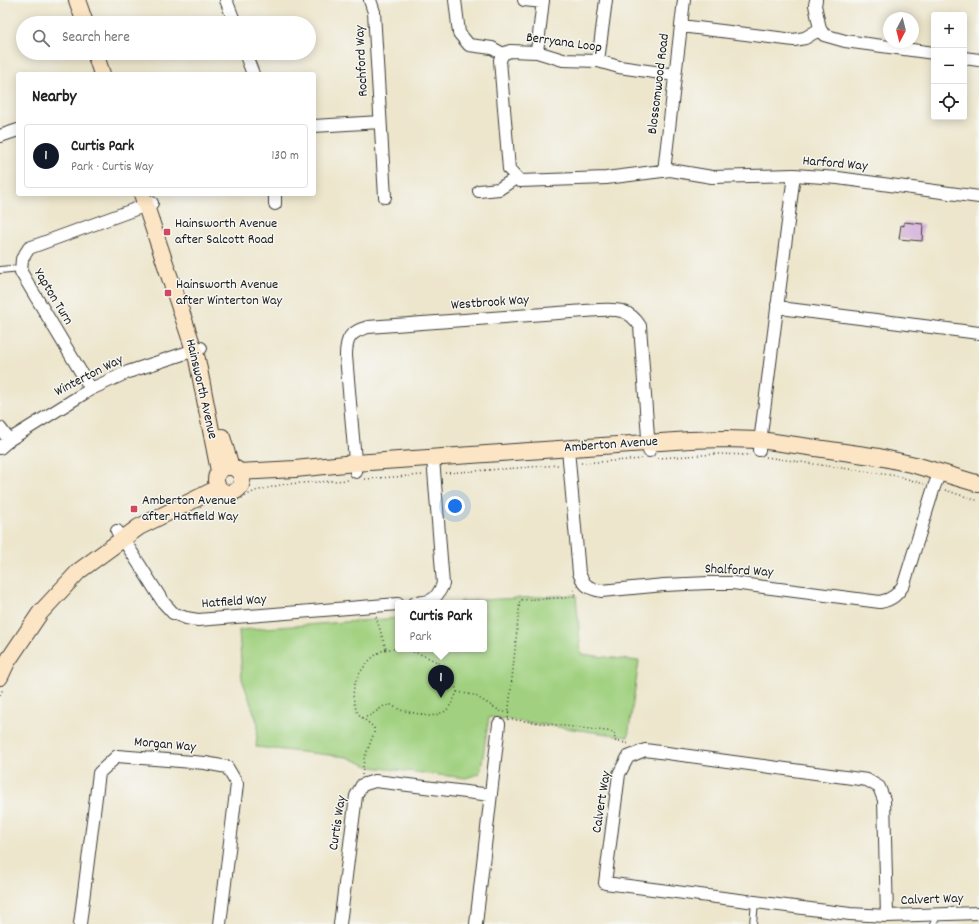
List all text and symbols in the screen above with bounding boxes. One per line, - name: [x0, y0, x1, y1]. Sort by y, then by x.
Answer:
- north arrow: [883, 12, 919, 48]
- map controls: [931, 12, 967, 120]
- button: +: [931, 12, 967, 48]
- search box: [16, 16, 316, 60]
- street label: Rochford Way: [350, 24, 374, 97]
- icon: search: [30, 27, 52, 49]
- text: Search here: [62, 27, 130, 49]
- street label: Berryana Loop: [525, 28, 603, 58]
- street label: Blossomwood Road: [643, 33, 675, 135]
- button: −: [931, 48, 967, 84]
- button: locate: [931, 84, 967, 120]
- text: Nearby: [32, 86, 76, 110]
- text: Curtis Park: [71, 136, 134, 158]
- text: 1: [45, 147, 47, 166]
- text: 130 m: [271, 147, 299, 166]
- street label: Harford Way: [802, 151, 869, 177]
- text: Park · Curtis Way: [71, 158, 153, 177]
- place label: Hainsworth Avenue after Salcott Road: [175, 214, 277, 250]
- marker: Hainsworth Avenue after Salcott Road: [162, 227, 172, 237]
- street label: Yapton Turn: [28, 265, 78, 329]
- place label: Hainsworth Avenue after Winterton Way: [176, 275, 282, 311]
- marker: Hainsworth Avenue after Winterton Way: [163, 288, 173, 298]
- street label: Westbrook Way: [450, 290, 530, 316]
- street label: Hainsworth Avenue: [180, 337, 222, 441]
- street label: Winterton Way: [51, 350, 127, 402]
- street label: Amberton Avenue: [563, 432, 659, 458]
- place label: Amberton Avenue after Hatfield Way: [142, 491, 238, 527]
- your location: [445, 496, 465, 516]
- marker: Amberton Avenue after Hatfield Way: [129, 504, 139, 514]
- street label: Shalford Way: [704, 559, 774, 583]
- street label: Hatfield Way: [201, 590, 267, 614]
- popup: [395, 600, 487, 652]
- text: Curtis Park: [409, 606, 473, 628]
- text: Park: [409, 628, 432, 647]
- pin: 1: [428, 665, 454, 698]
- street label: Morgan Way: [133, 732, 197, 758]
- street label: Calvert Way: [587, 769, 617, 835]
- street label: Curtis Way: [324, 794, 352, 852]
- street label: Calvert Way: [900, 889, 964, 911]

